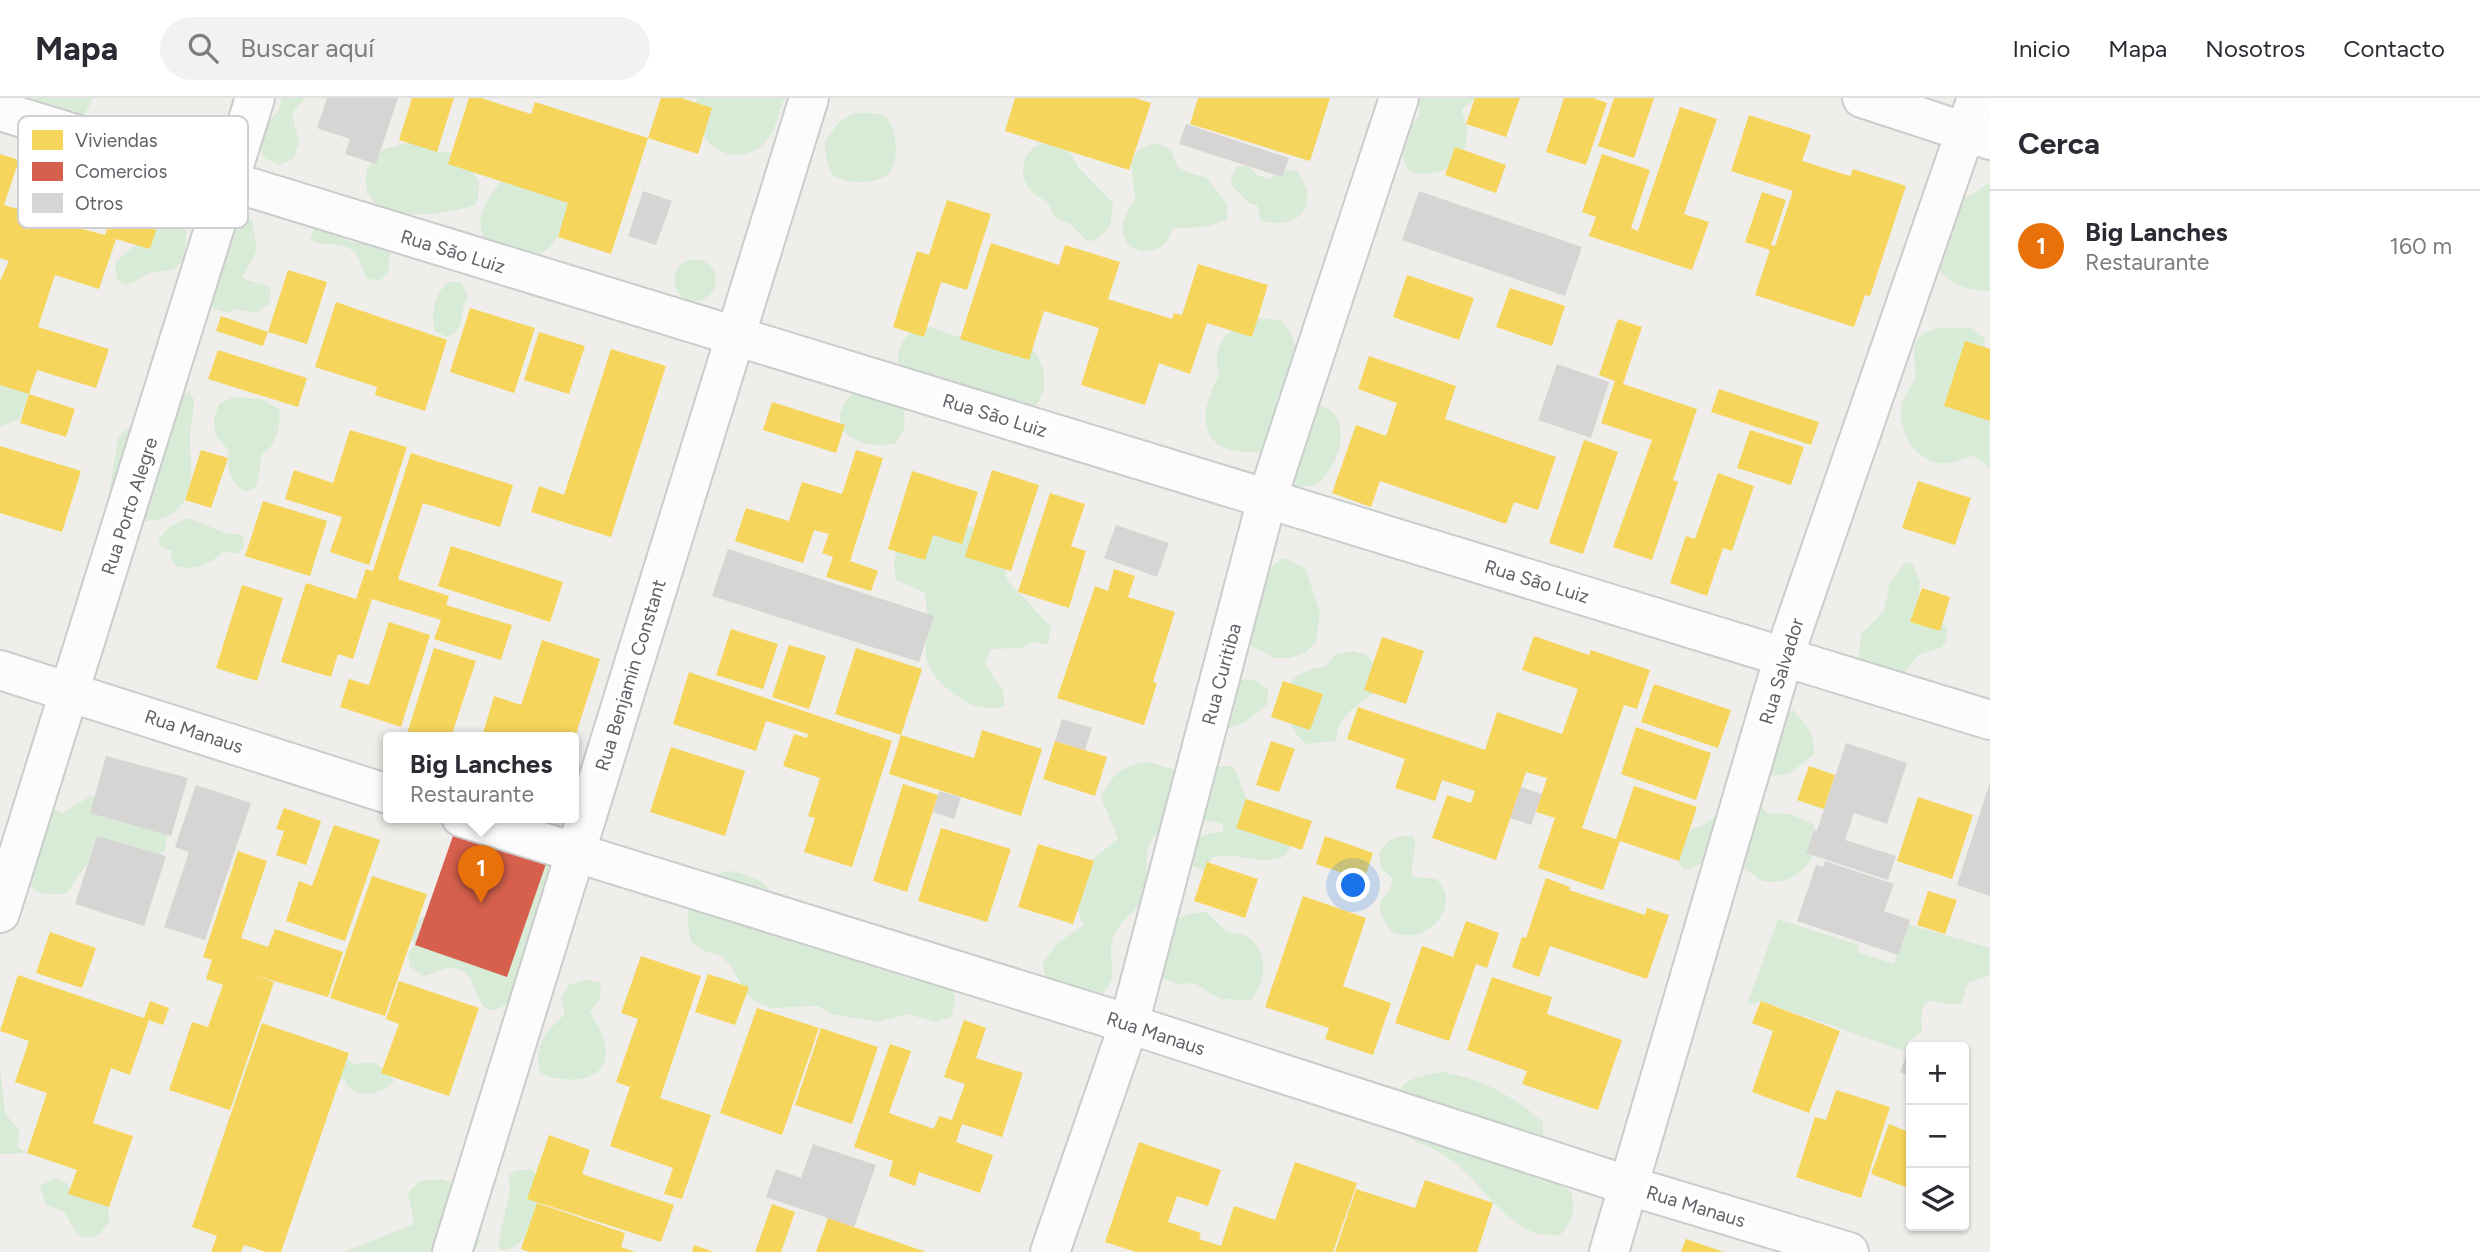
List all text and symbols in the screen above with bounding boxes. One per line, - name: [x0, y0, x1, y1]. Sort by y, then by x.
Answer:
- search box: [160, 17, 650, 80]
- text: Mapa: [35, 29, 118, 68]
- icon: search: [184, 29, 222, 67]
- text: Buscar aquí: [240, 32, 374, 64]
- text: Inicio: [2012, 34, 2070, 63]
- text: Mapa: [2108, 34, 2167, 63]
- text: Nosotros: [2205, 34, 2305, 63]
- text: Contacto: [2343, 34, 2445, 63]
- legend: [18, 116, 248, 228]
- text: Cerca: [2018, 125, 2100, 162]
- text: Viviendas: [75, 129, 158, 152]
- text: Comercios: [75, 160, 167, 183]
- text: Otros: [75, 192, 123, 215]
- text: Big Lanches: [2085, 216, 2228, 248]
- street label: Rua São Luiz: [398, 225, 508, 278]
- text: 1: [2036, 232, 2046, 260]
- text: 160 m: [2389, 232, 2452, 260]
- text: Restaurante: [2085, 248, 2209, 276]
- street label: Rua São Luiz: [940, 389, 1050, 442]
- street label: Rua Porto Alegre: [96, 434, 163, 578]
- street label: Rua São Luiz: [1482, 555, 1592, 608]
- street label: Rua Benjamin Constant: [590, 577, 671, 774]
- street label: Rua Salvador: [1754, 614, 1809, 727]
- street label: Rua Curitiba: [1197, 621, 1246, 728]
- street label: Rua Manaus: [142, 705, 246, 758]
- popup: [383, 732, 579, 823]
- text: Big Lanches: [410, 748, 552, 780]
- text: Restaurante: [410, 780, 534, 808]
- pin: 1: [458, 845, 504, 903]
- your location: [1336, 868, 1370, 902]
- street label: Rua Manaus: [1104, 1007, 1208, 1060]
- map controls: [1906, 1042, 1969, 1231]
- button: +: [1906, 1042, 1969, 1105]
- button: −: [1906, 1105, 1969, 1168]
- button: layers: [1906, 1168, 1969, 1231]
- street label: Rua Manaus: [1644, 1181, 1748, 1232]

